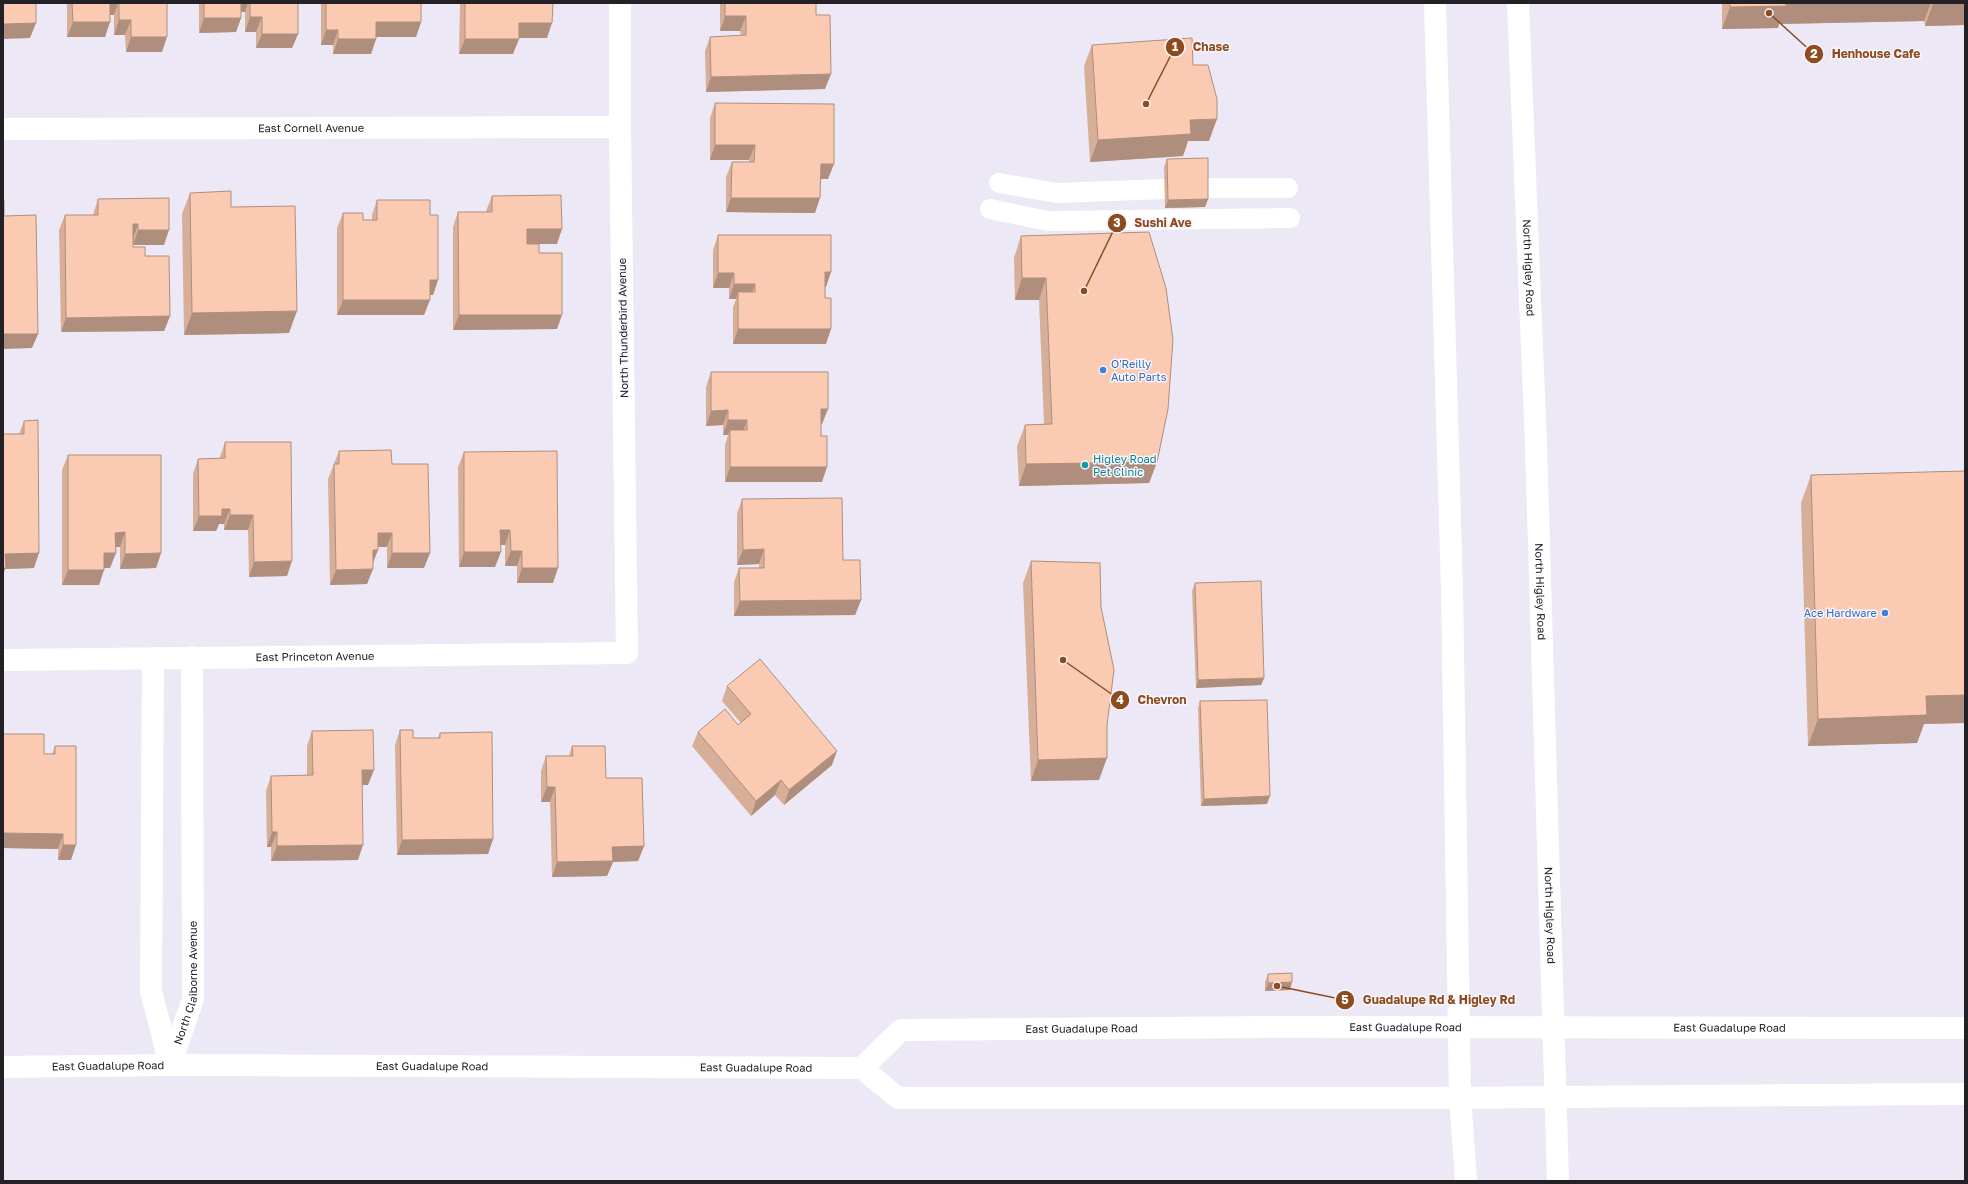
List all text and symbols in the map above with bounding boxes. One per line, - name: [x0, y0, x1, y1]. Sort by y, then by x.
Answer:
- callout: Chase: [1165, 35, 1237, 59]
- text: 1: [1172, 39, 1178, 54]
- text: Chase: [1193, 39, 1229, 54]
- callout: Henhouse Cafe: [1804, 42, 1928, 66]
- text: 2: [1810, 46, 1818, 61]
- text: Henhouse Cafe: [1832, 46, 1920, 61]
- street label: East Cornell Avenue: [258, 121, 364, 134]
- callout: Sushi Ave: [1107, 211, 1200, 235]
- text: 3: [1113, 215, 1121, 230]
- text: Sushi Ave: [1134, 215, 1192, 230]
- street label: North Higley Road: [1521, 219, 1538, 316]
- street label: North Thunderbird Avenue: [615, 258, 630, 398]
- place label: O'Reilly Auto Parts: [1111, 357, 1167, 383]
- marker: O'Reilly Auto Parts: [1098, 365, 1108, 375]
- place label: Higley Road Pet Clinic: [1093, 452, 1157, 478]
- marker: Higley Road Pet Clinic: [1080, 460, 1090, 470]
- street label: North Higley Road: [1533, 543, 1549, 640]
- place label: Ace Hardware: [1804, 606, 1877, 619]
- marker: Ace Hardware: [1880, 608, 1890, 618]
- street label: East Princeton Avenue: [255, 649, 374, 663]
- callout: Chevron: [1110, 688, 1195, 712]
- text: 4: [1116, 692, 1124, 707]
- text: Chevron: [1138, 692, 1186, 707]
- street label: North Higley Road: [1543, 867, 1559, 964]
- street label: North Claiborne Avenue: [171, 921, 200, 1046]
- callout: Guadalupe Rd & Higley Rd: [1335, 988, 1524, 1012]
- text: 5: [1341, 992, 1349, 1007]
- text: Guadalupe Rd & Higley Rd: [1363, 992, 1515, 1007]
- street label: East Guadalupe Road: [1349, 1020, 1462, 1033]
- street label: East Guadalupe Road: [1025, 1021, 1138, 1035]
- street label: East Guadalupe Road: [1673, 1021, 1786, 1034]
- street label: East Guadalupe Road: [52, 1058, 164, 1072]
- street label: East Guadalupe Road: [376, 1059, 488, 1072]
- street label: East Guadalupe Road: [700, 1060, 812, 1074]

